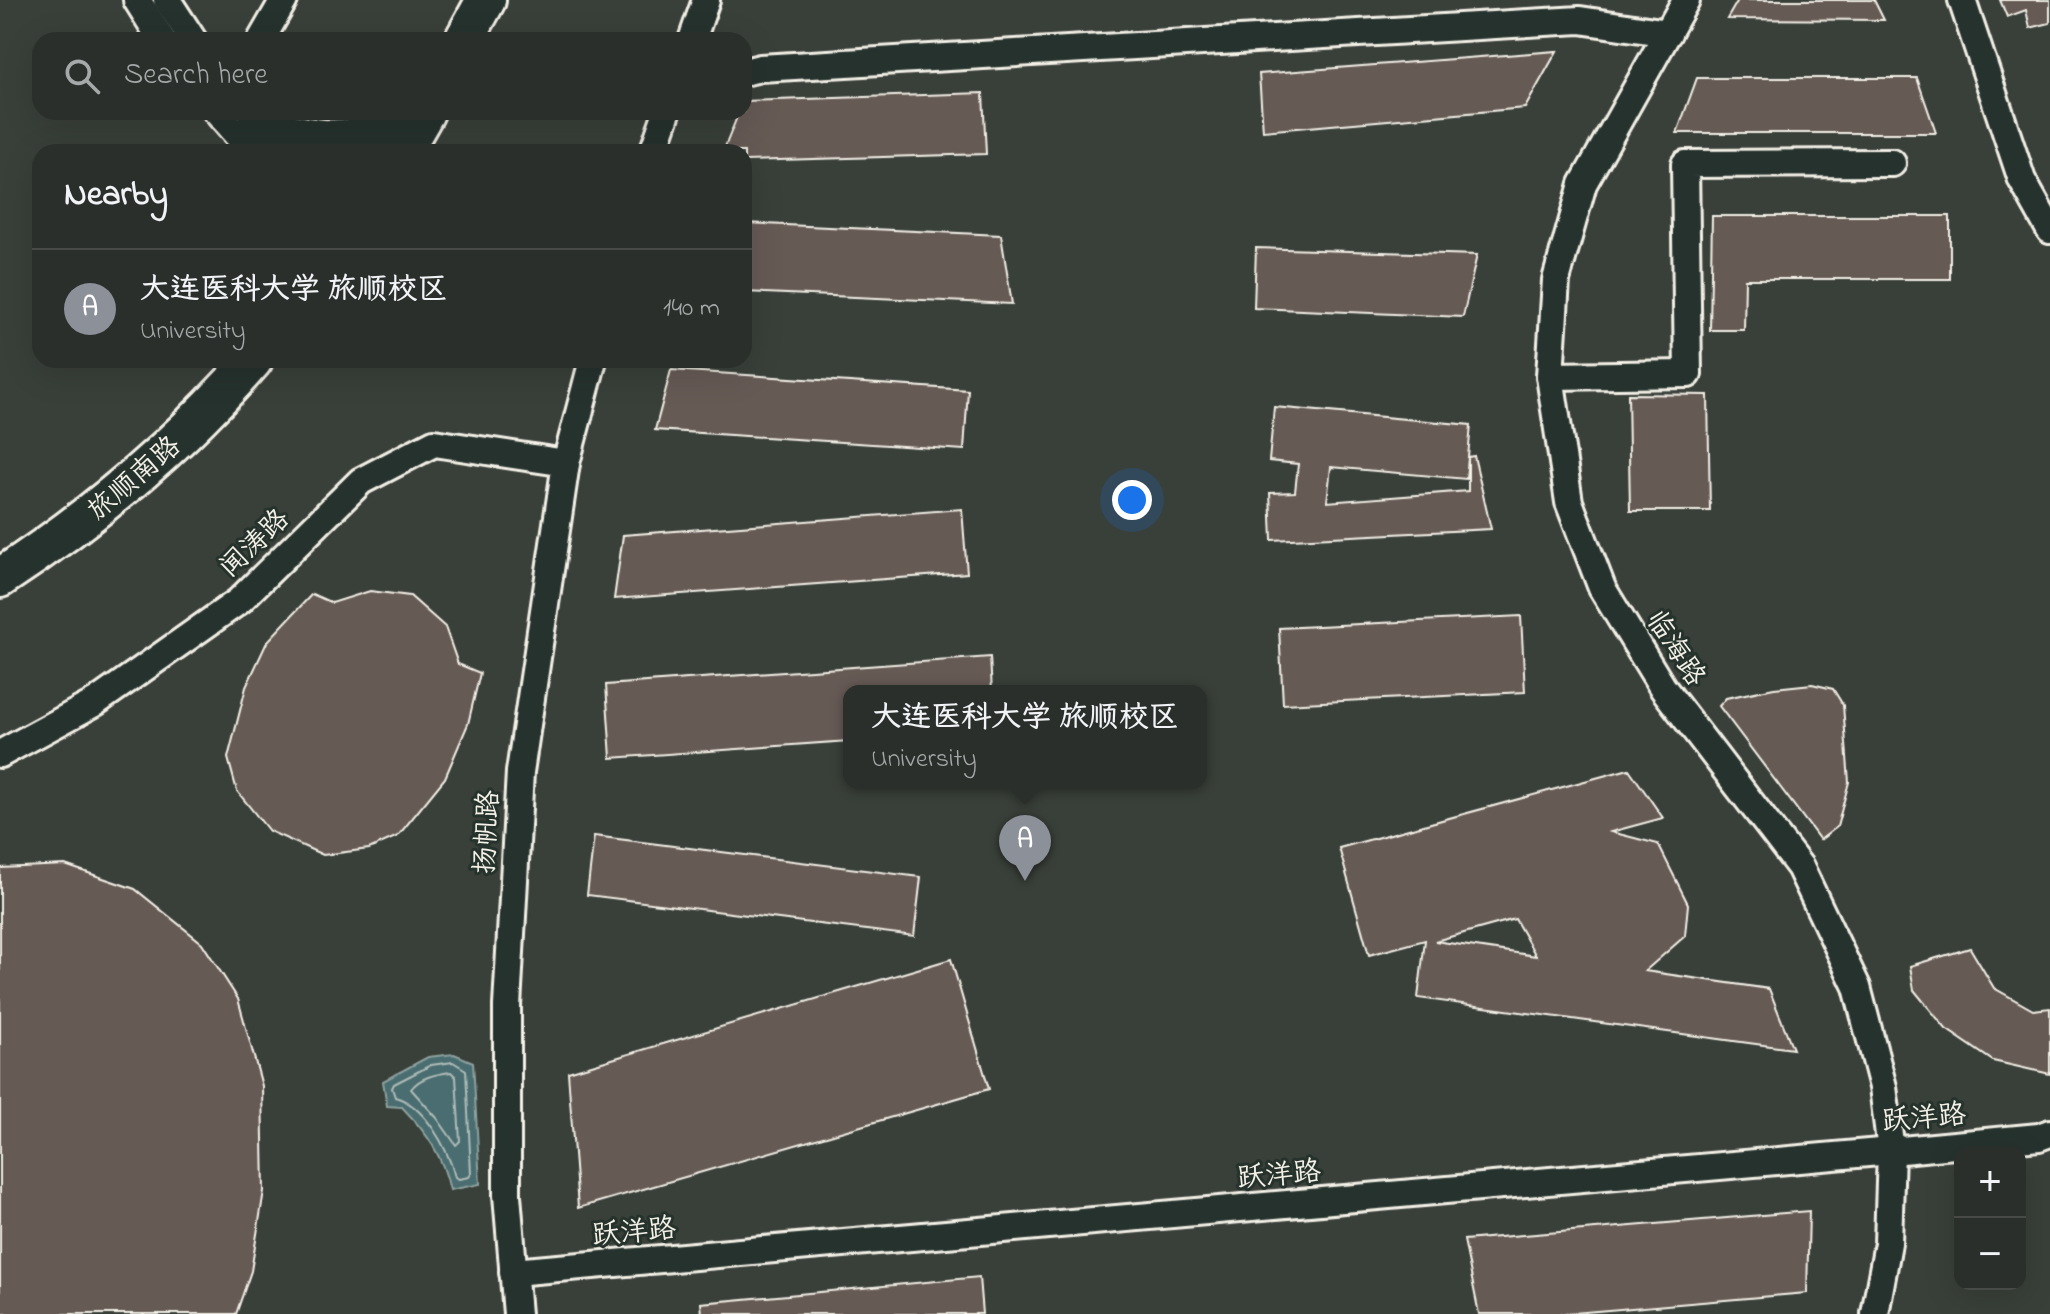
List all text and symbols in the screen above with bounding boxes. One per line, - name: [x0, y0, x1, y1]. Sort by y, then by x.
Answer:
- search box: [32, 32, 752, 120]
- icon: search: [60, 54, 104, 98]
- text: Search here: [124, 54, 268, 98]
- text: Nearby: [64, 171, 168, 221]
- text: 大连医科大学 旅顺校区: [140, 269, 448, 313]
- text: A: [82, 290, 98, 328]
- text: 140 m: [663, 290, 720, 328]
- text: University: [140, 313, 246, 351]
- street label: 旅顺南路: [80, 427, 191, 532]
- your location: [1112, 480, 1152, 520]
- street label: 闻涛路: [211, 501, 300, 588]
- street label: 临海路: [1634, 603, 1714, 695]
- popup: [843, 685, 1207, 789]
- text: 大连医科大学 旅顺校区: [871, 697, 1179, 741]
- text: University: [871, 741, 977, 779]
- street label: 扬帆路: [466, 789, 511, 875]
- pin: A: [999, 815, 1051, 881]
- street label: 跃洋路: [1881, 1095, 1968, 1144]
- map controls: [1954, 1146, 2026, 1290]
- button: +: [1954, 1146, 2026, 1218]
- street label: 跃洋路: [1236, 1152, 1323, 1201]
- street label: 跃洋路: [591, 1209, 678, 1258]
- button: −: [1954, 1218, 2026, 1290]

